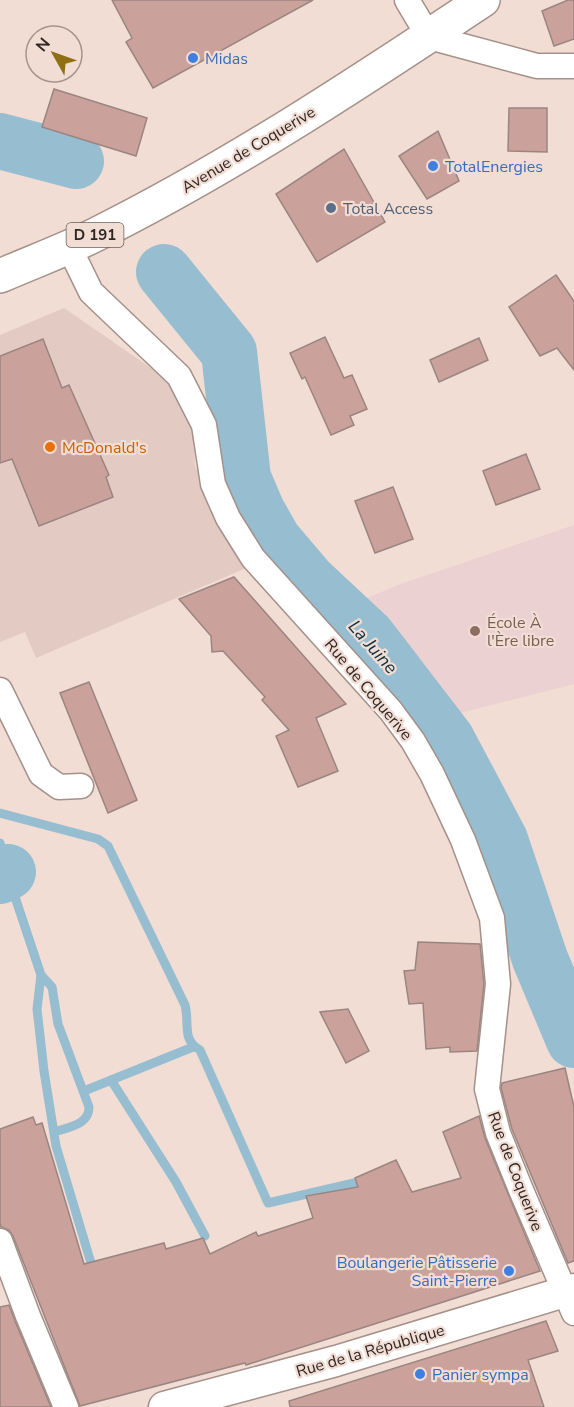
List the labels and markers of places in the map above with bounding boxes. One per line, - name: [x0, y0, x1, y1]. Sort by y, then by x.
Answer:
- place label: Midas: [205, 48, 248, 70]
- marker: Midas: [186, 51, 200, 65]
- place label: TotalEnergies: [445, 156, 543, 178]
- marker: TotalEnergies: [426, 159, 440, 173]
- place label: Total Access: [343, 198, 433, 220]
- marker: Total Access: [324, 201, 338, 215]
- place label: McDonald's: [62, 437, 147, 459]
- marker: McDonald's: [43, 440, 57, 454]
- place label: École À l'Ère libre: [487, 612, 554, 652]
- marker: École À l'Ère libre: [468, 624, 482, 638]
- place label: Boulangerie Pâtisserie Saint-Pierre: [337, 1252, 497, 1292]
- marker: Boulangerie Pâtisserie Saint-Pierre: [502, 1264, 516, 1278]
- place label: Panier sympa: [432, 1364, 529, 1386]
- marker: Panier sympa: [413, 1367, 427, 1381]

